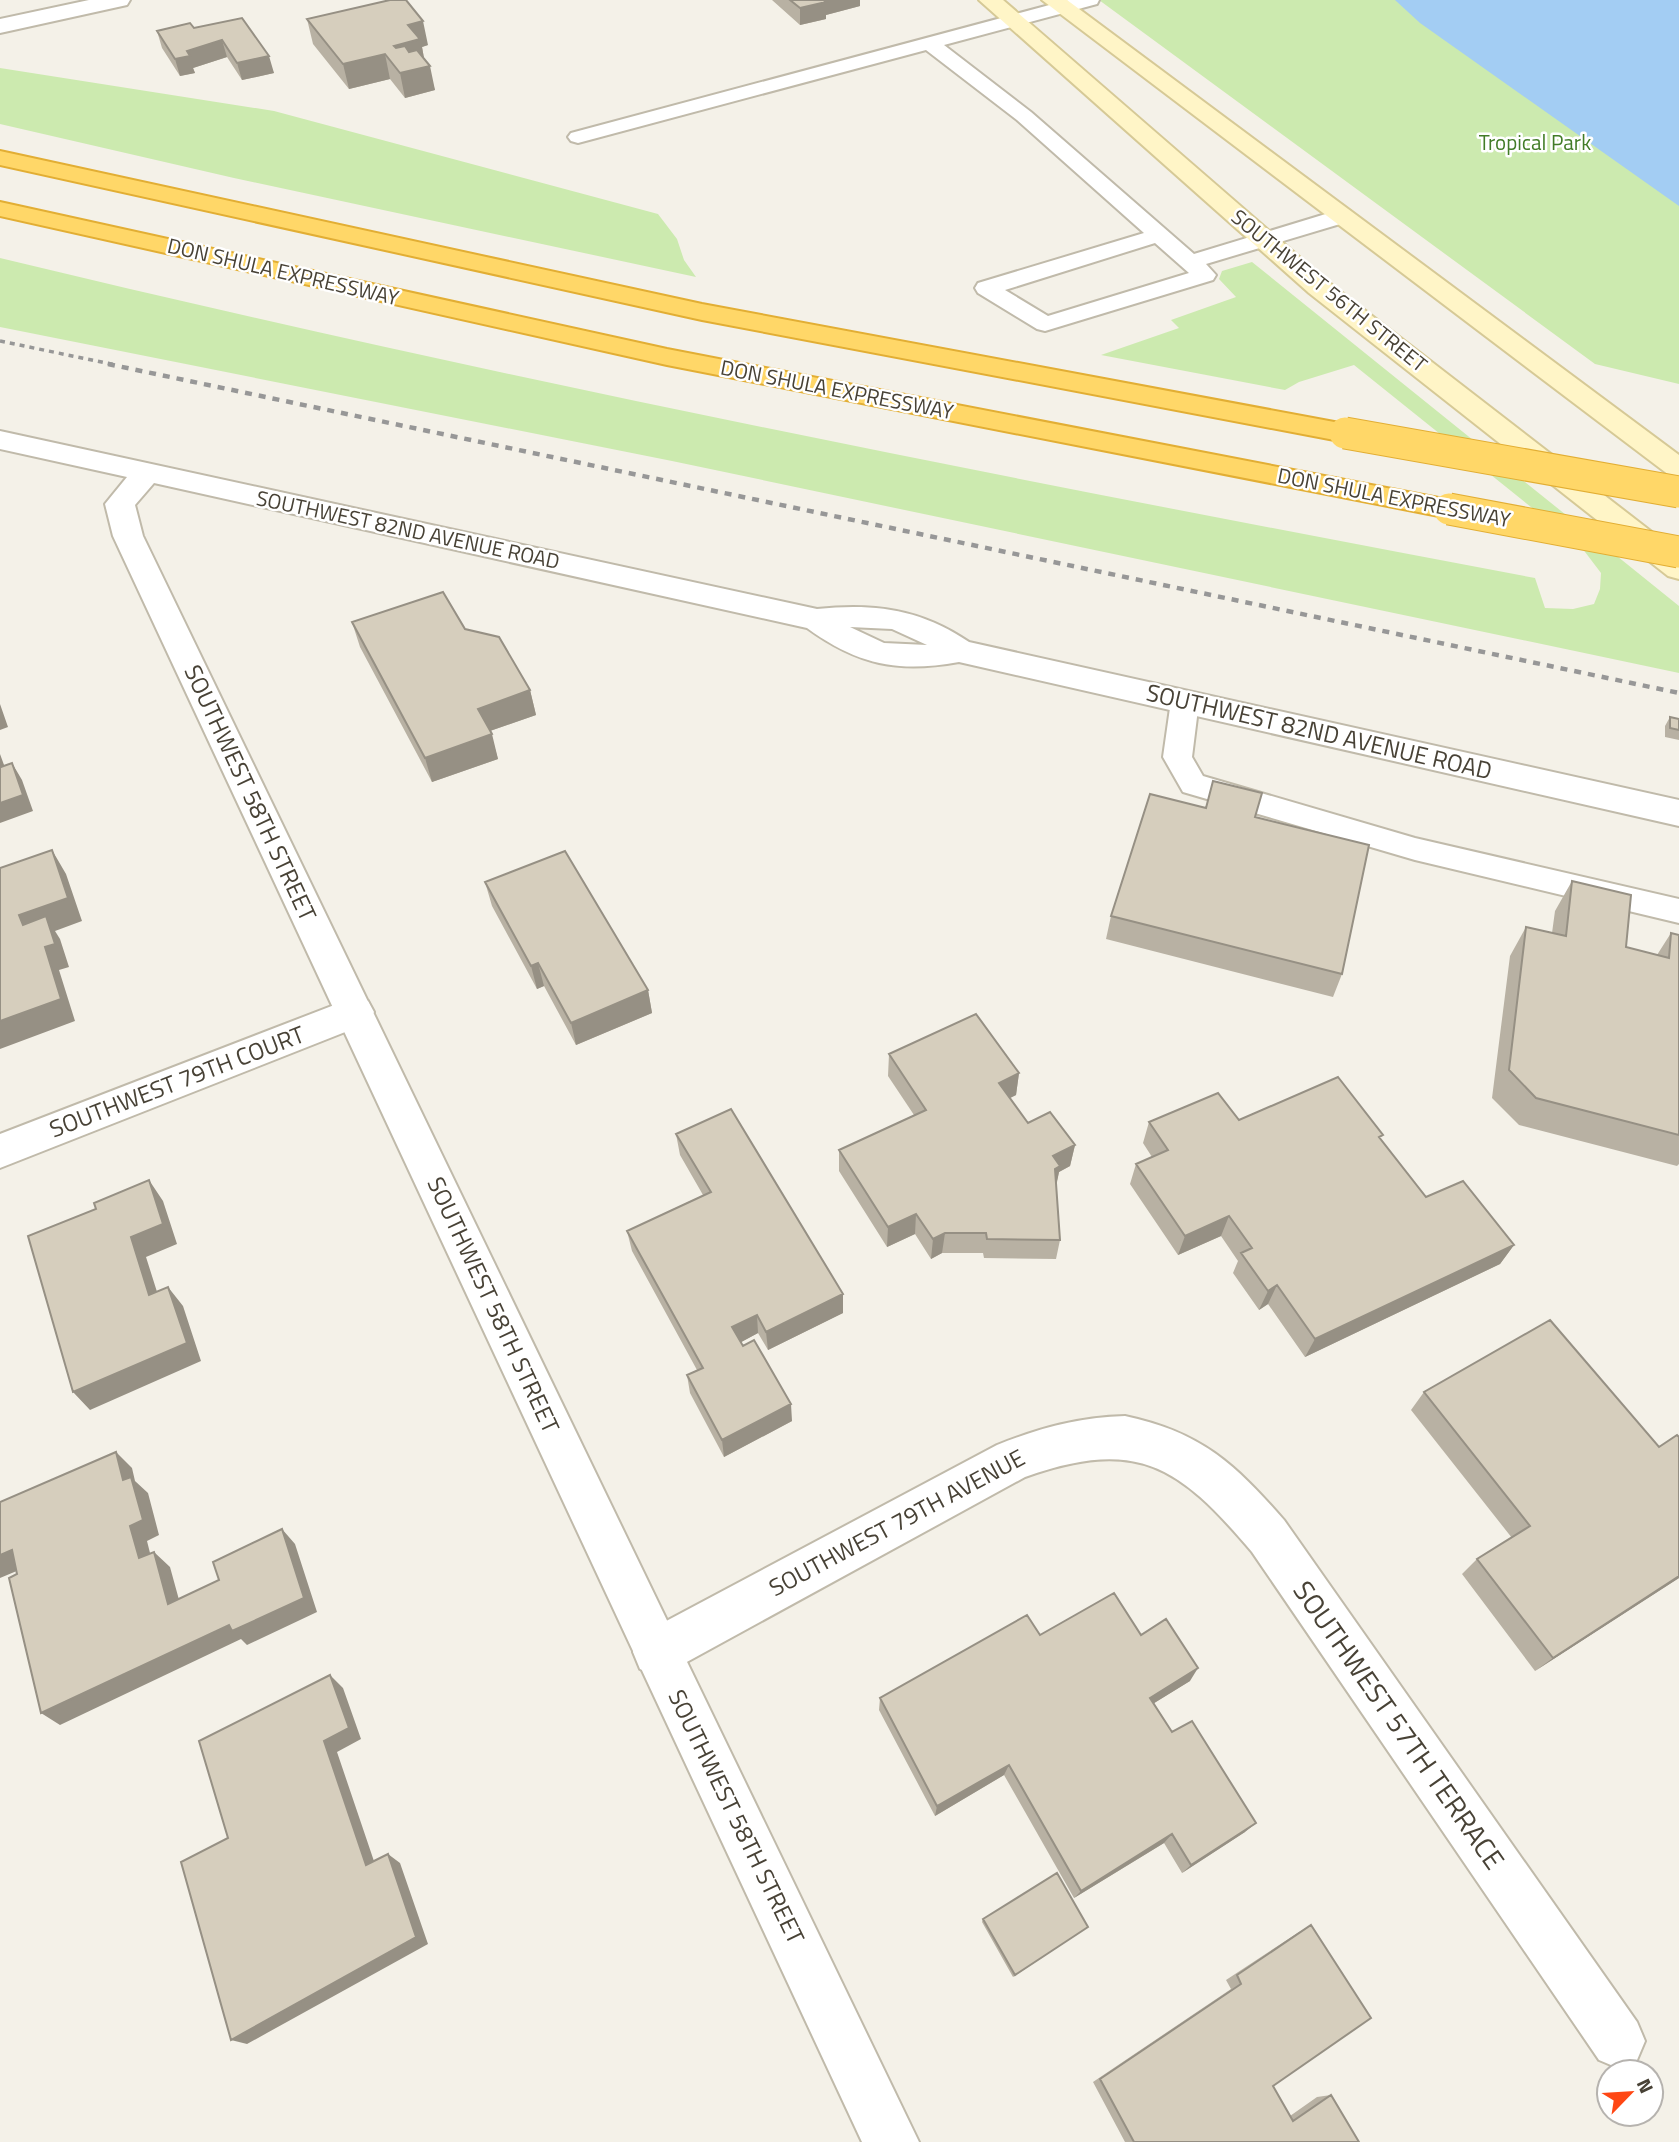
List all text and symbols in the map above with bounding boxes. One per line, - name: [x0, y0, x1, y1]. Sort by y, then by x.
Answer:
- park label: Tropical Park: [1479, 126, 1591, 158]
- street label: SOUTHWEST 56TH STREET: [1225, 201, 1435, 379]
- street label: DON SHULA EXPRESSWAY: [164, 229, 403, 313]
- street label: DON SHULA EXPRESSWAY: [718, 351, 957, 427]
- street label: DON SHULA EXPRESSWAY: [1275, 459, 1514, 535]
- street label: SOUTHWEST 82ND AVENUE ROAD: [254, 481, 563, 577]
- street label: SOUTHWEST 58TH STREET: [176, 659, 326, 927]
- street label: SOUTHWEST 82ND AVENUE ROAD: [1143, 674, 1496, 788]
- street label: SOUTHWEST 79TH COURT: [44, 1016, 310, 1146]
- street label: SOUTHWEST 58TH STREET: [419, 1171, 569, 1439]
- street label: SOUTHWEST 79TH AVENUE: [762, 1439, 1031, 1605]
- street label: SOUTHWEST 57TH TERRACE: [1283, 1571, 1516, 1878]
- street label: SOUTHWEST 58TH STREET: [660, 1683, 814, 1950]
- north arrow: [1595, 2058, 1665, 2128]
- text: N: [1630, 2074, 1662, 2098]

